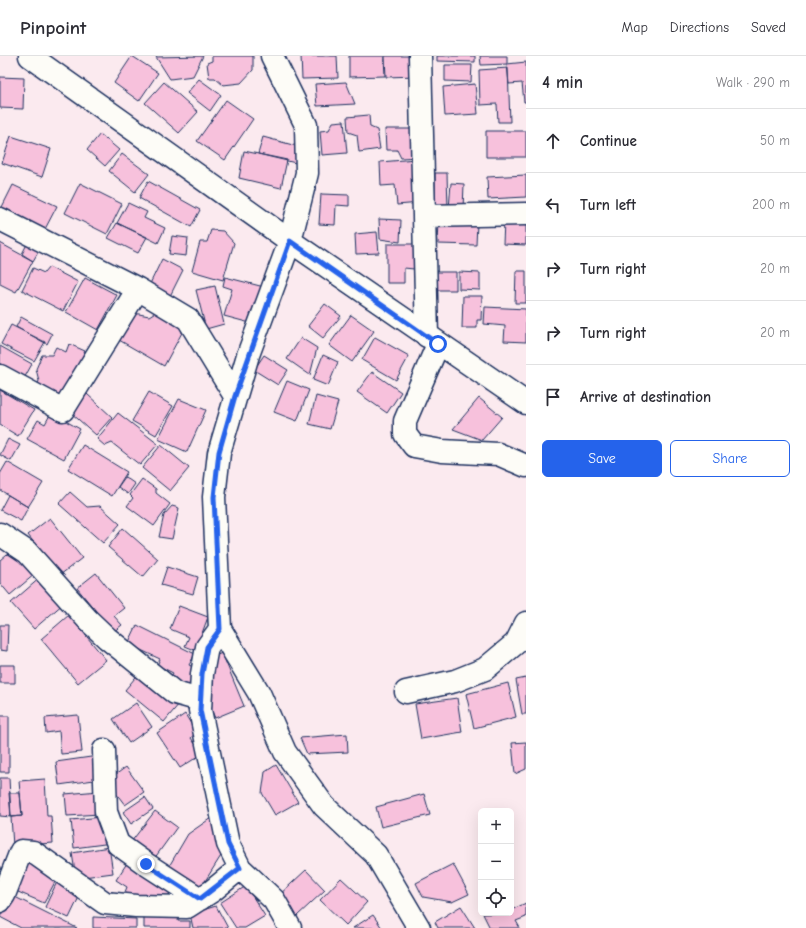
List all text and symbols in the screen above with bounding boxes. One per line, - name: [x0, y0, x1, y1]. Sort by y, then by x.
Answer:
- text: Pinpoint: [20, 17, 86, 39]
- text: Map: [621, 19, 648, 36]
- text: Directions: [670, 19, 729, 36]
- text: Saved: [751, 19, 786, 36]
- text: 4 min: [542, 73, 583, 92]
- text: Walk · 290 m: [716, 75, 790, 90]
- icon: ahead: [542, 130, 564, 152]
- text: Continue: [580, 132, 637, 150]
- text: 50 m: [760, 133, 790, 148]
- icon: left: [542, 194, 564, 216]
- text: Turn left: [580, 196, 636, 214]
- text: 200 m: [752, 197, 790, 212]
- icon: right: [542, 258, 564, 280]
- text: Turn right: [580, 260, 646, 278]
- text: 20 m: [760, 261, 790, 276]
- icon: right: [542, 322, 564, 344]
- text: Turn right: [580, 324, 646, 342]
- text: 20 m: [760, 325, 790, 340]
- route start: [429, 335, 447, 353]
- icon: arrive: [542, 386, 564, 408]
- text: Arrive at destination: [580, 388, 711, 406]
- button: Save: [542, 440, 662, 477]
- button: Share: [670, 440, 790, 477]
- map controls: [478, 808, 514, 916]
- button: +: [478, 808, 514, 844]
- button: −: [478, 844, 514, 880]
- route end: [137, 855, 155, 873]
- button: locate: [478, 880, 514, 916]

